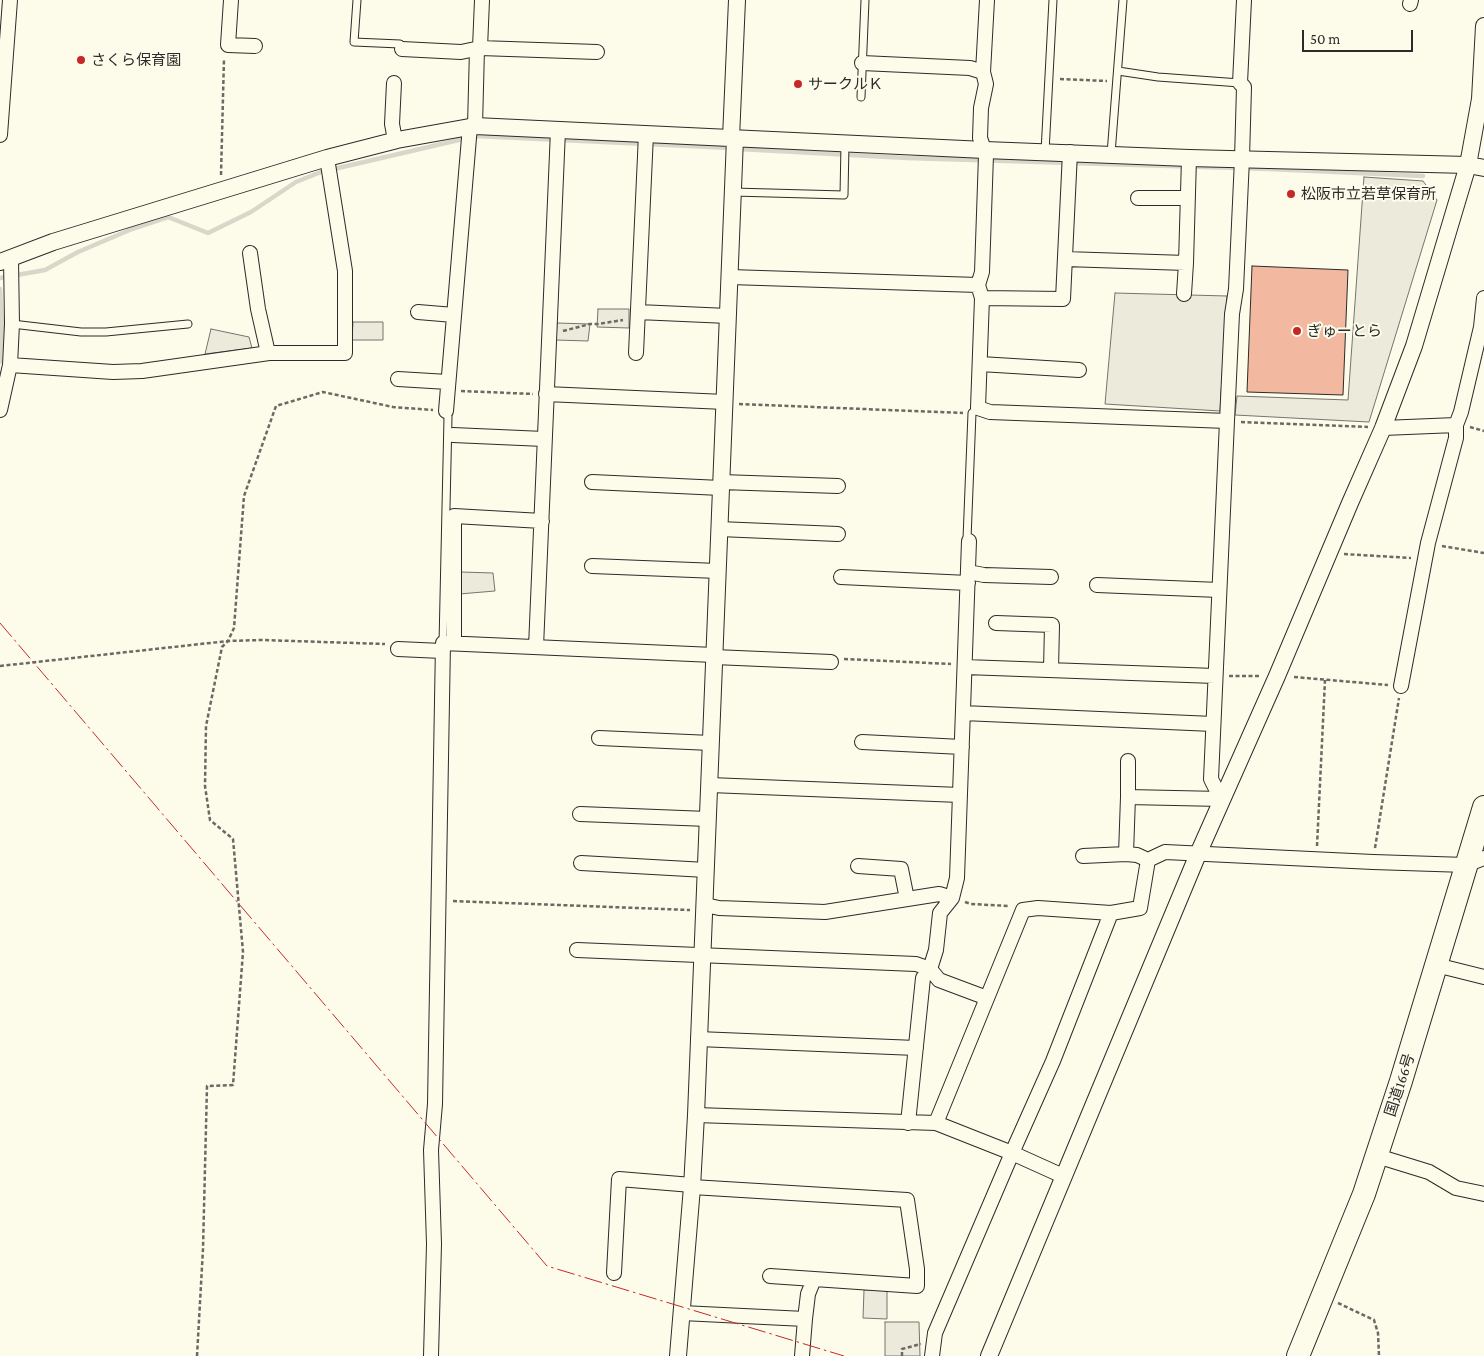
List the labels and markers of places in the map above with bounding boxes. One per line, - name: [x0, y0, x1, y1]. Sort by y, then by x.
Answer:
- place label: さくら保育園: [91, 51, 181, 69]
- marker: さくら保育園: [75, 54, 87, 66]
- place label: サークルＫ: [808, 75, 883, 93]
- marker: サークルＫ: [792, 78, 804, 90]
- place label: 松阪市立若草保育所: [1301, 185, 1436, 203]
- marker: 松阪市立若草保育所: [1285, 188, 1297, 200]
- place label: ぎゅーとら: [1307, 322, 1382, 340]
- marker: ぎゅーとら: [1291, 325, 1303, 337]

